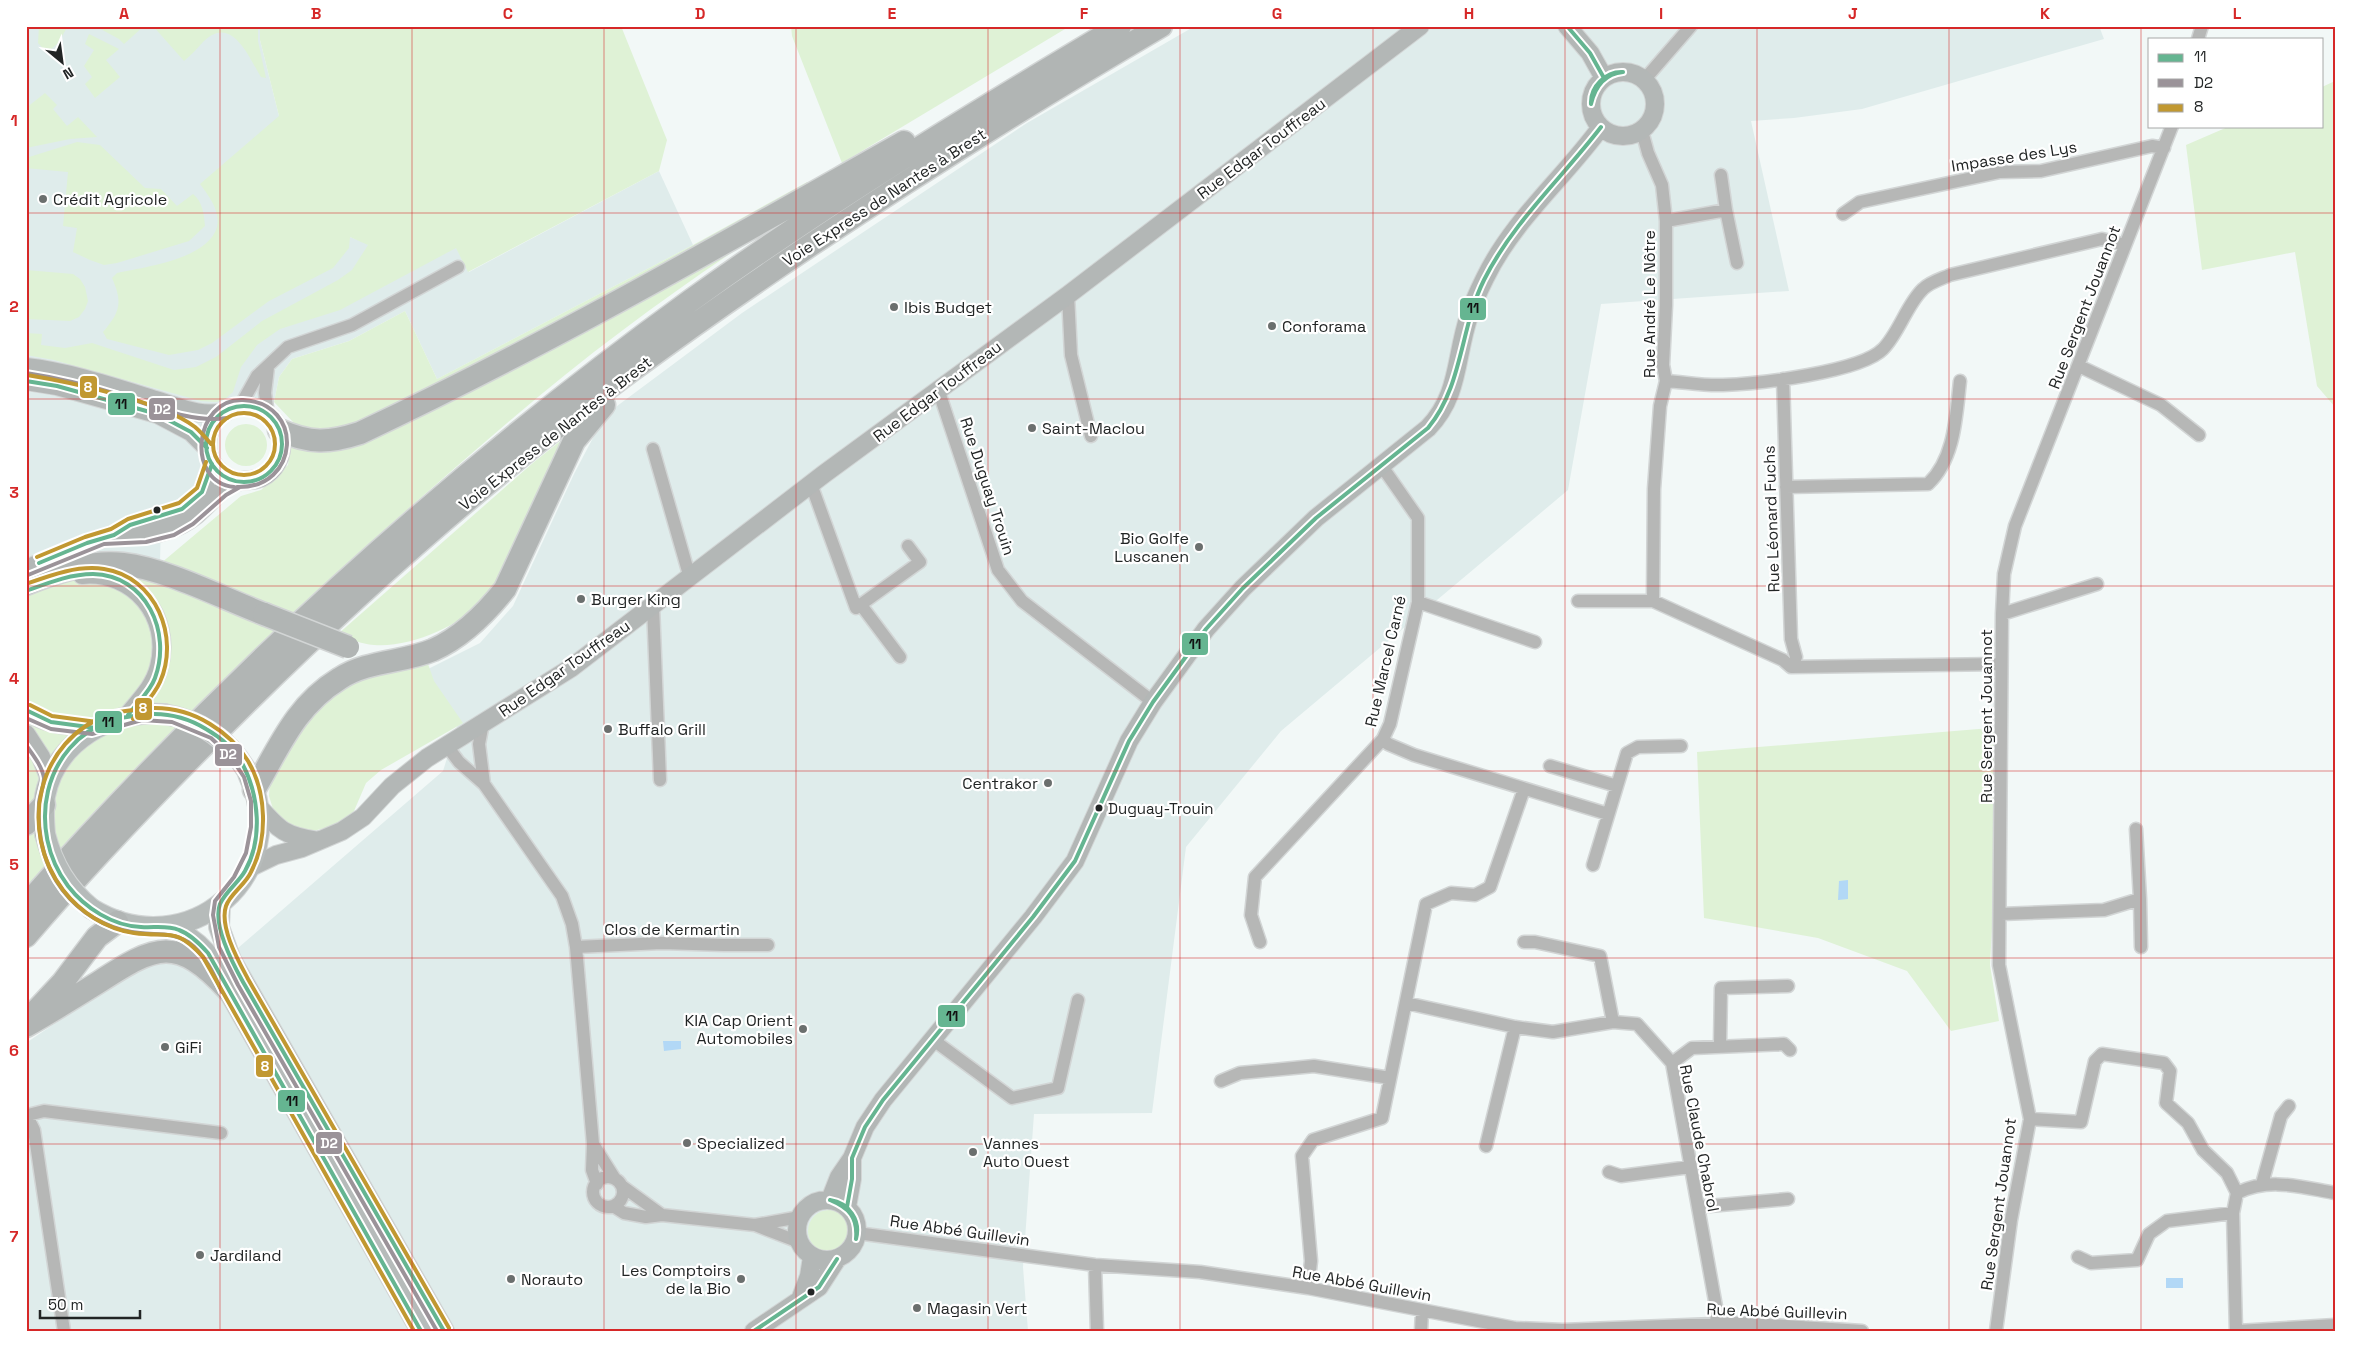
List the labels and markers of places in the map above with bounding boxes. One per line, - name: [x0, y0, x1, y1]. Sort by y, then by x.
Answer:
- place label: Crédit Agricole: [53, 189, 167, 210]
- marker: Crédit Agricole: [37, 193, 49, 205]
- place label: Ibis Budget: [904, 297, 992, 318]
- marker: Ibis Budget: [888, 301, 900, 313]
- place label: Conforama: [1282, 316, 1366, 337]
- marker: Conforama: [1266, 320, 1278, 332]
- place label: Saint-Maclou: [1042, 418, 1145, 439]
- marker: Saint-Maclou: [1026, 422, 1038, 434]
- unlabelled marker: [152, 505, 162, 515]
- place label: Bio Golfe Luscanen: [1114, 528, 1189, 567]
- marker: Bio Golfe Luscanen: [1193, 541, 1205, 553]
- place label: Burger King: [591, 589, 681, 610]
- marker: Burger King: [575, 593, 587, 605]
- place label: Buffalo Grill: [618, 719, 706, 740]
- marker: Buffalo Grill: [602, 723, 614, 735]
- place label: Centrakor: [962, 773, 1038, 794]
- marker: Centrakor: [1042, 777, 1054, 789]
- place label: Duguay-Trouin: [1108, 799, 1214, 818]
- marker: Duguay-Trouin: [1094, 803, 1104, 813]
- place label: KIA Cap Orient Automobiles: [684, 1010, 793, 1049]
- marker: KIA Cap Orient Automobiles: [797, 1023, 809, 1035]
- place label: GiFi: [175, 1037, 202, 1058]
- marker: GiFi: [159, 1041, 171, 1053]
- place label: Specialized: [697, 1133, 785, 1154]
- place label: Vannes Auto Ouest: [983, 1133, 1070, 1172]
- marker: Specialized: [681, 1137, 693, 1149]
- marker: Vannes Auto Ouest: [967, 1146, 979, 1158]
- place label: Jardiland: [210, 1245, 282, 1266]
- marker: Jardiland: [194, 1249, 206, 1261]
- place label: Les Comptoirs de la Bio: [621, 1260, 731, 1299]
- place label: Norauto: [521, 1269, 583, 1290]
- marker: Norauto: [505, 1273, 517, 1285]
- marker: Les Comptoirs de la Bio: [735, 1273, 747, 1285]
- unlabelled marker: [806, 1287, 816, 1297]
- place label: Magasin Vert: [927, 1298, 1027, 1319]
- marker: Magasin Vert: [911, 1302, 923, 1314]

